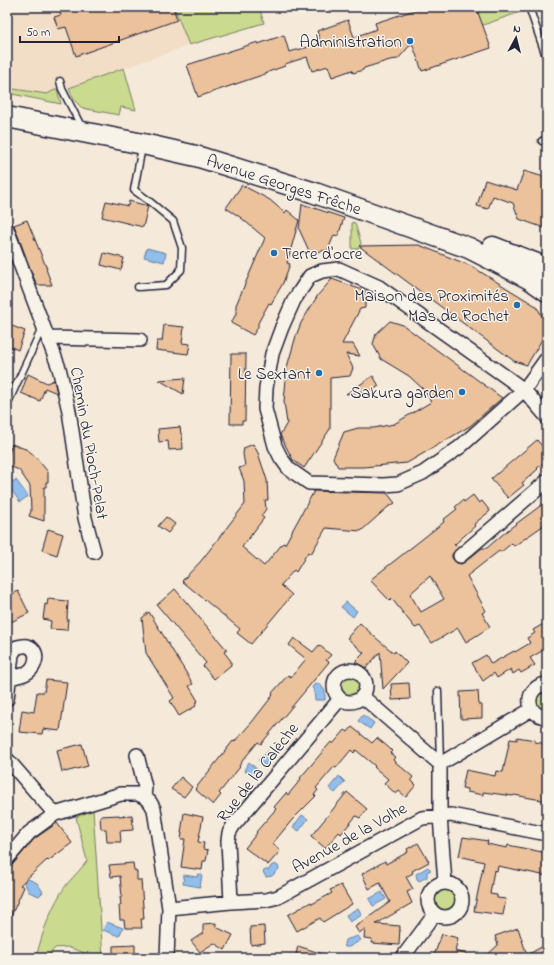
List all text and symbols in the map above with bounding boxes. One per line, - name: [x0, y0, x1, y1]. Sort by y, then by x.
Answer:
- scale bar: [20, 18, 119, 44]
- north arrow: [496, 18, 536, 58]
- text: N: [512, 21, 522, 37]
- text: 50 m: [26, 24, 50, 42]
- place label: Administration: [299, 30, 402, 55]
- marker: Administration: [405, 36, 415, 46]
- street label: Avenue Georges Frêche: [202, 149, 365, 224]
- place label: Terre d'ocre: [282, 242, 363, 267]
- marker: Terre d'ocre: [269, 248, 279, 258]
- place label: Maison des Proximités Mas de Rochet: [354, 284, 509, 329]
- marker: Maison des Proximités Mas de Rochet: [512, 300, 522, 310]
- place label: Le Sextant: [238, 362, 311, 387]
- street label: Chemin du Pioch-Pelat: [63, 365, 114, 522]
- marker: Le Sextant: [314, 368, 324, 378]
- place label: Sakura garden: [350, 381, 454, 408]
- marker: Sakura garden: [457, 387, 467, 397]
- street label: Rue de la Calèche: [211, 717, 305, 828]
- street label: Avenue de la Volhe: [288, 796, 412, 880]

